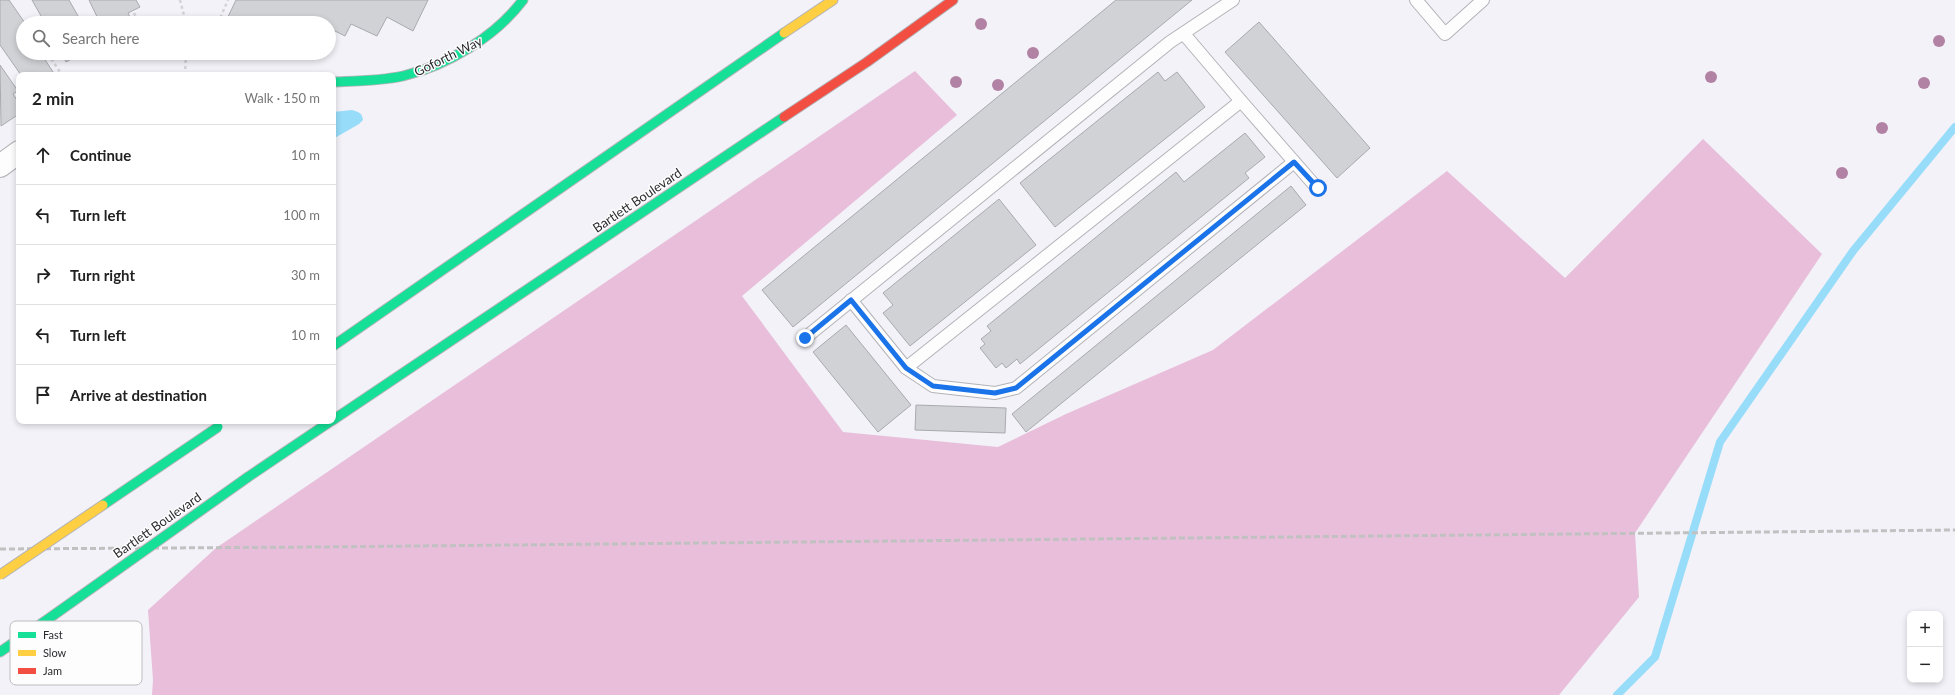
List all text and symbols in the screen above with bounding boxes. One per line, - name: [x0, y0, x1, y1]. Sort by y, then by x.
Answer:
- search box: [16, 16, 336, 60]
- icon: search: [30, 27, 52, 49]
- text: Search here: [62, 29, 139, 47]
- street label: Goforth Way: [411, 32, 485, 79]
- text: 2 min: [32, 88, 74, 109]
- text: Walk · 150 m: [244, 90, 320, 106]
- icon: ahead: [32, 144, 54, 166]
- text: Continue: [70, 146, 131, 164]
- text: 10 m: [291, 147, 320, 163]
- street label: Bartlett Boulevard: [590, 164, 684, 236]
- route start: [1309, 179, 1327, 197]
- icon: left: [32, 204, 54, 226]
- text: Turn left: [70, 206, 126, 224]
- text: 100 m: [283, 207, 320, 223]
- icon: right: [32, 264, 54, 286]
- text: Turn right: [70, 266, 135, 284]
- text: 30 m: [291, 267, 320, 283]
- icon: left: [32, 324, 54, 346]
- text: Turn left: [70, 326, 126, 344]
- text: 10 m: [291, 327, 320, 343]
- route end: [796, 329, 814, 347]
- icon: arrive: [32, 384, 54, 406]
- text: Arrive at destination: [70, 386, 207, 404]
- street label: Bartlett Boulevard: [110, 489, 204, 561]
- map controls: [1907, 611, 1943, 683]
- button: +: [1907, 611, 1943, 647]
- legend: [10, 621, 142, 685]
- text: Fast: [43, 628, 63, 641]
- text: Slow: [43, 646, 67, 659]
- button: −: [1907, 647, 1943, 683]
- text: Jam: [43, 664, 62, 677]

